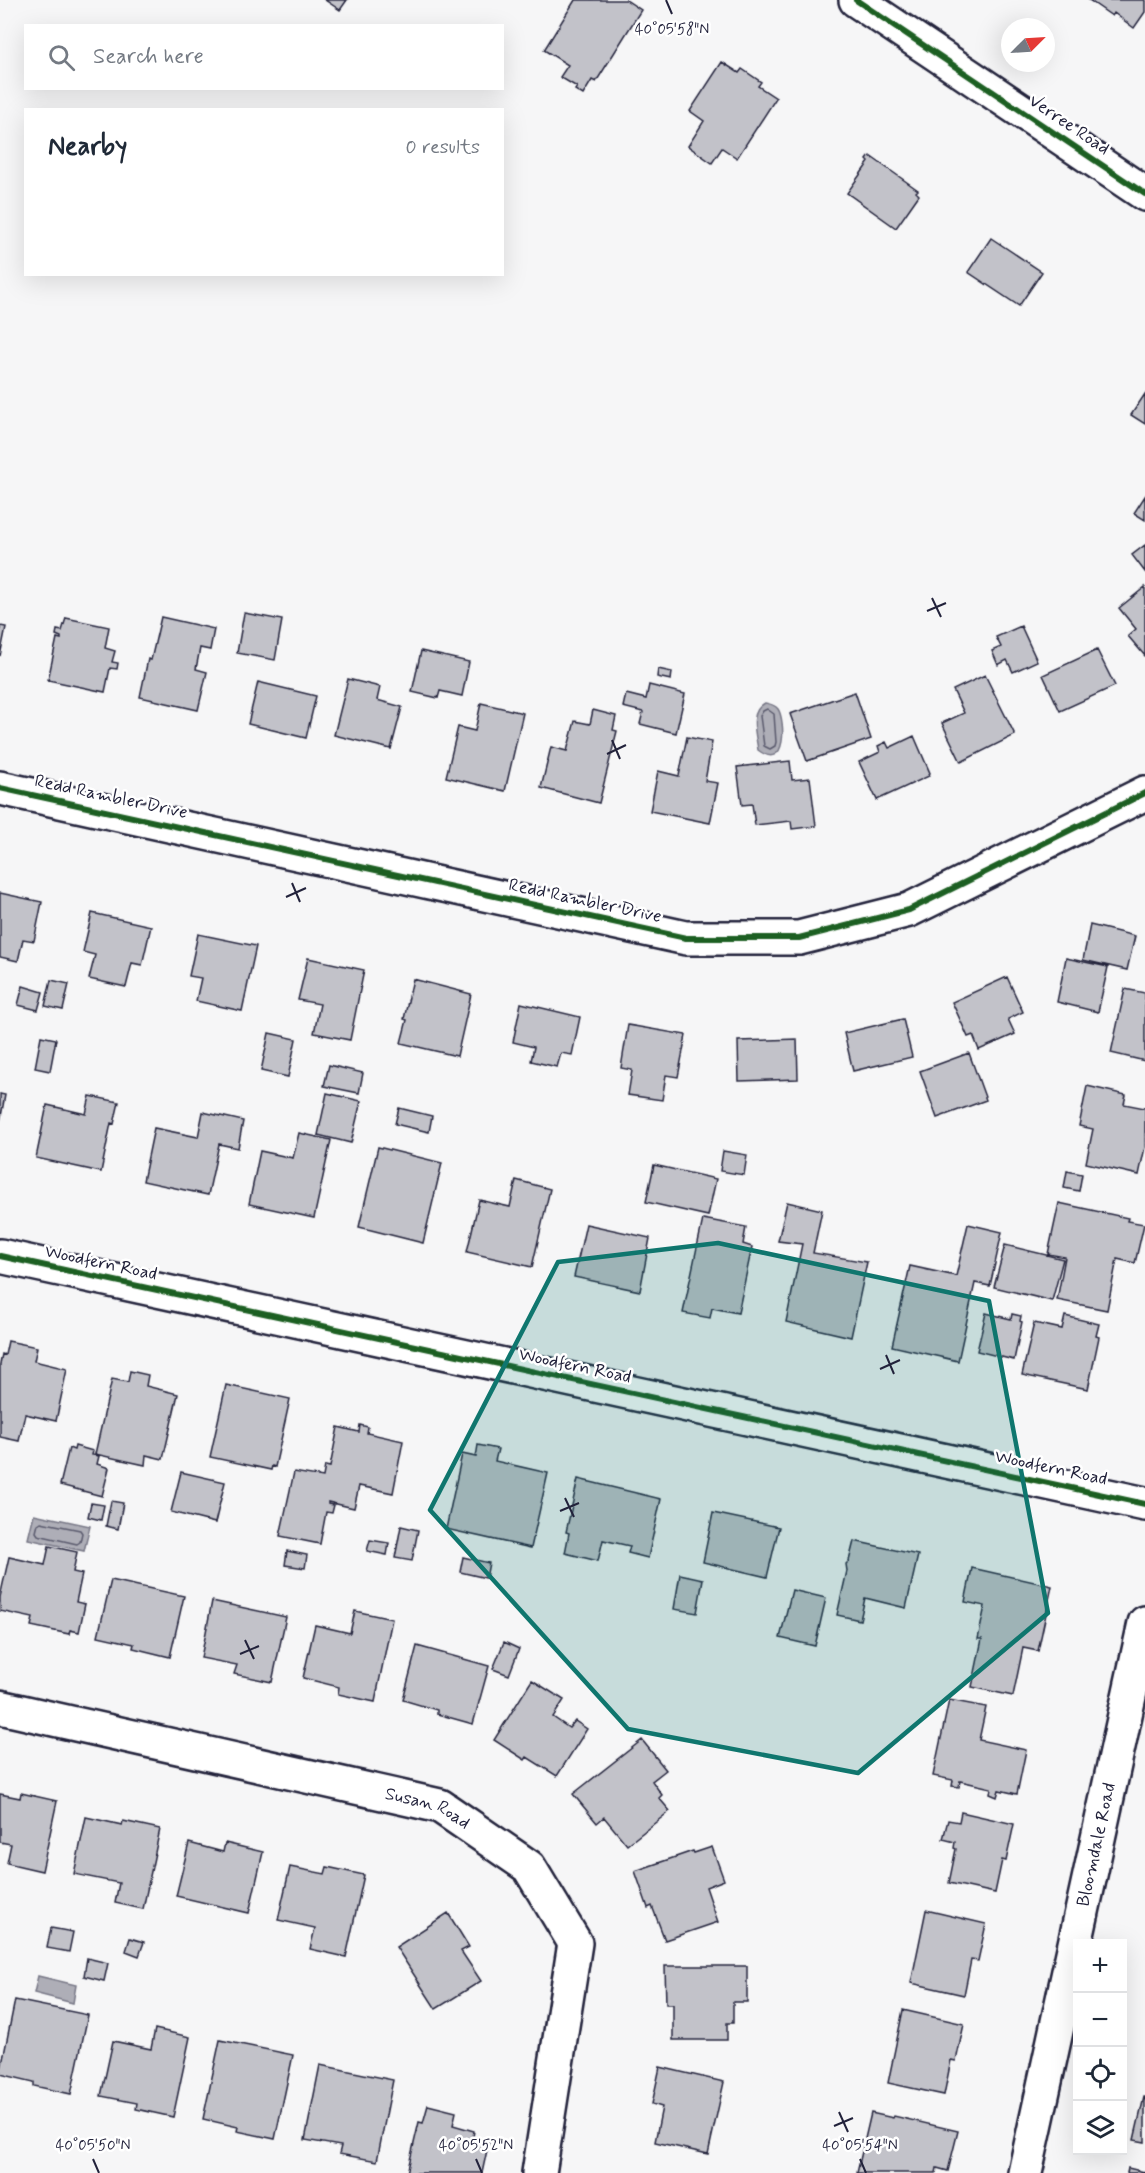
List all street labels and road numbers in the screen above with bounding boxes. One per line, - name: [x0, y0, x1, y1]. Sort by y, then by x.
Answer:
- street label: Verree Road: [1024, 89, 1114, 161]
- street label: Redd Rambler Drive: [32, 769, 190, 825]
- street label: Redd Rambler Drive: [506, 873, 664, 929]
- street label: Woodfern Road: [43, 1239, 159, 1287]
- street label: Woodfern Road: [517, 1342, 633, 1390]
- street label: Woodfern Road: [993, 1444, 1109, 1492]
- street label: Bloomdale Road: [1071, 1781, 1122, 1909]
- street label: Susan Road: [383, 1782, 475, 1835]

